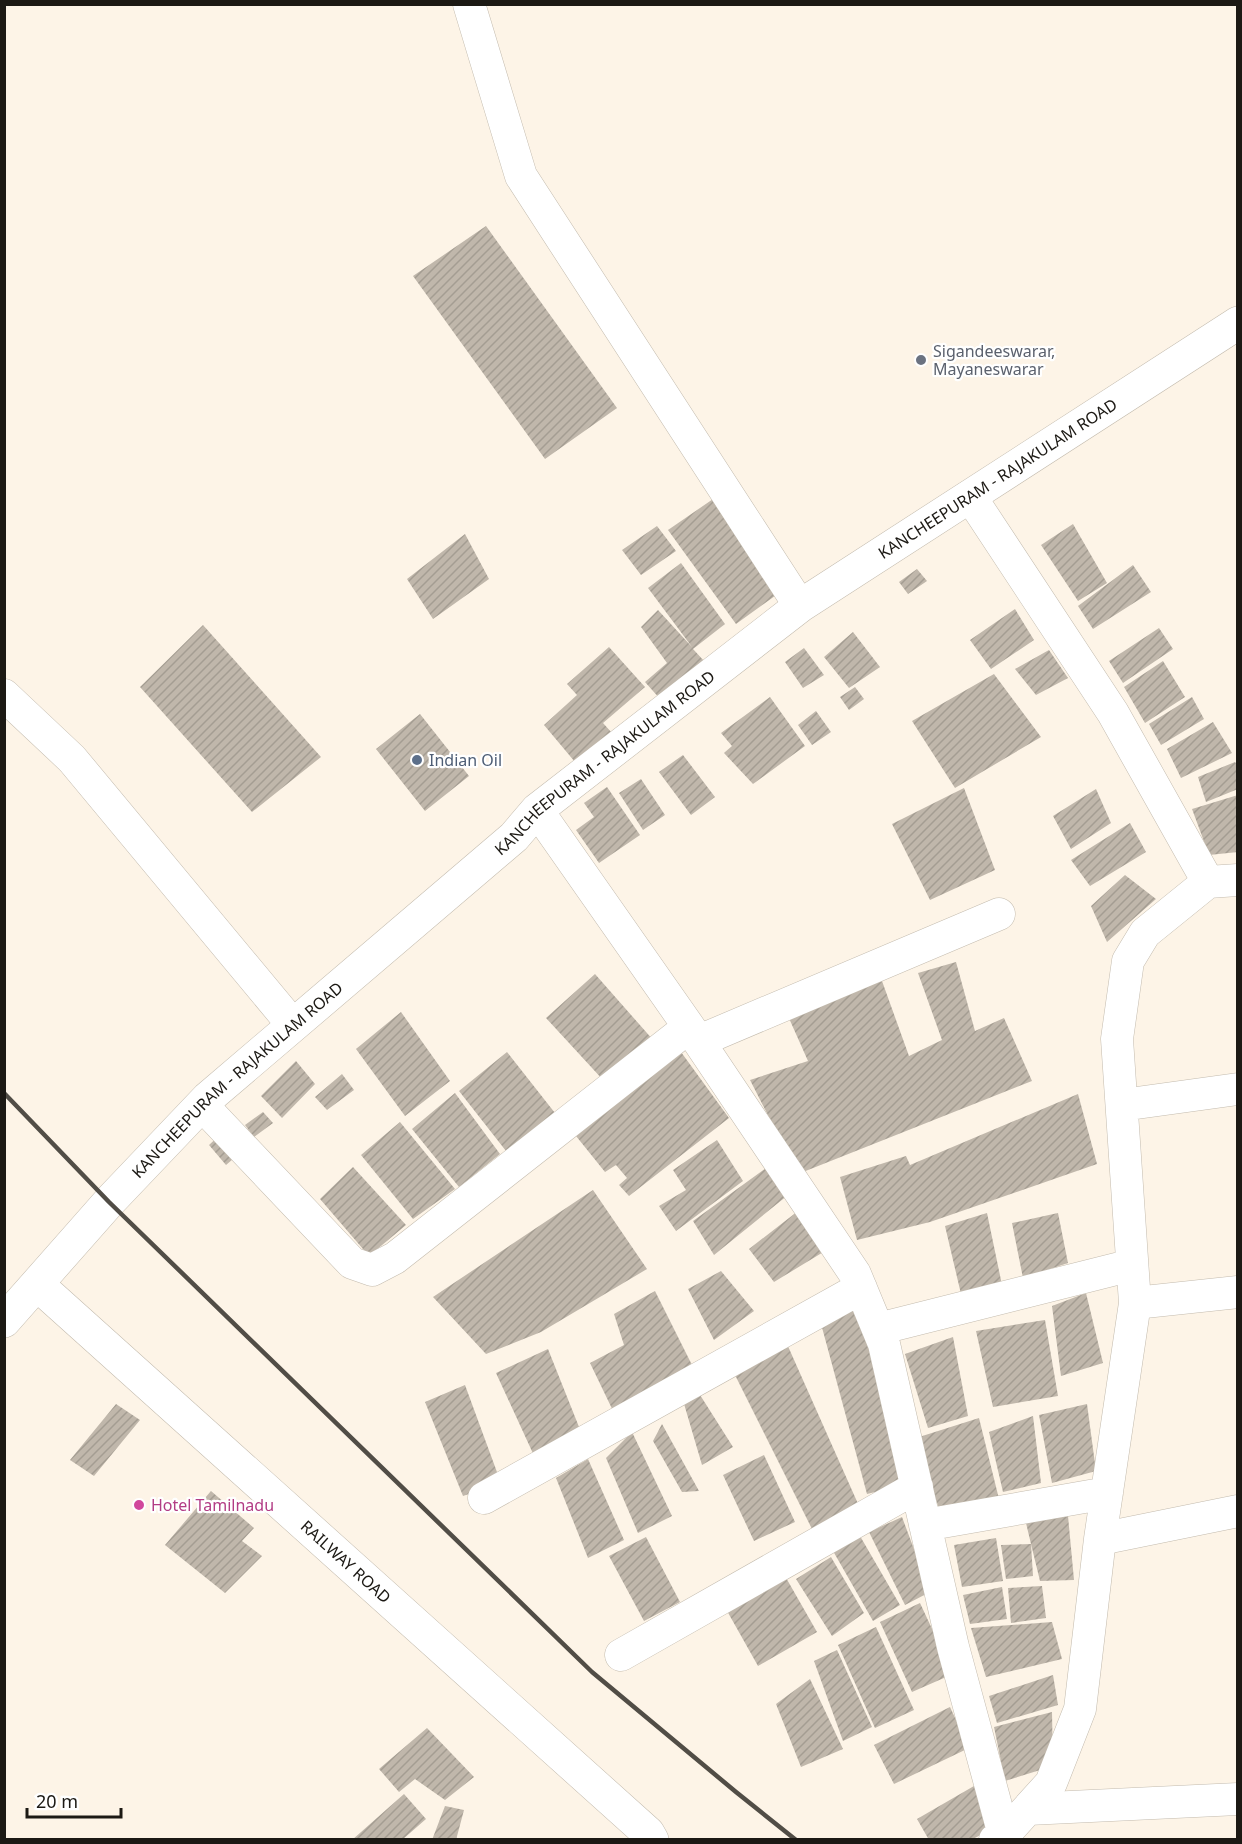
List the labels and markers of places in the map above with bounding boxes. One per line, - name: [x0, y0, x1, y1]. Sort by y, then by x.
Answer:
- place label: Sigandeeswarar, Mayaneswarar: [933, 340, 1055, 380]
- marker: Sigandeeswarar, Mayaneswarar: [914, 353, 928, 367]
- place label: Indian Oil: [429, 749, 502, 771]
- marker: Indian Oil: [410, 753, 424, 767]
- place label: Hotel Tamilnadu: [151, 1494, 274, 1516]
- marker: Hotel Tamilnadu: [132, 1498, 146, 1512]

